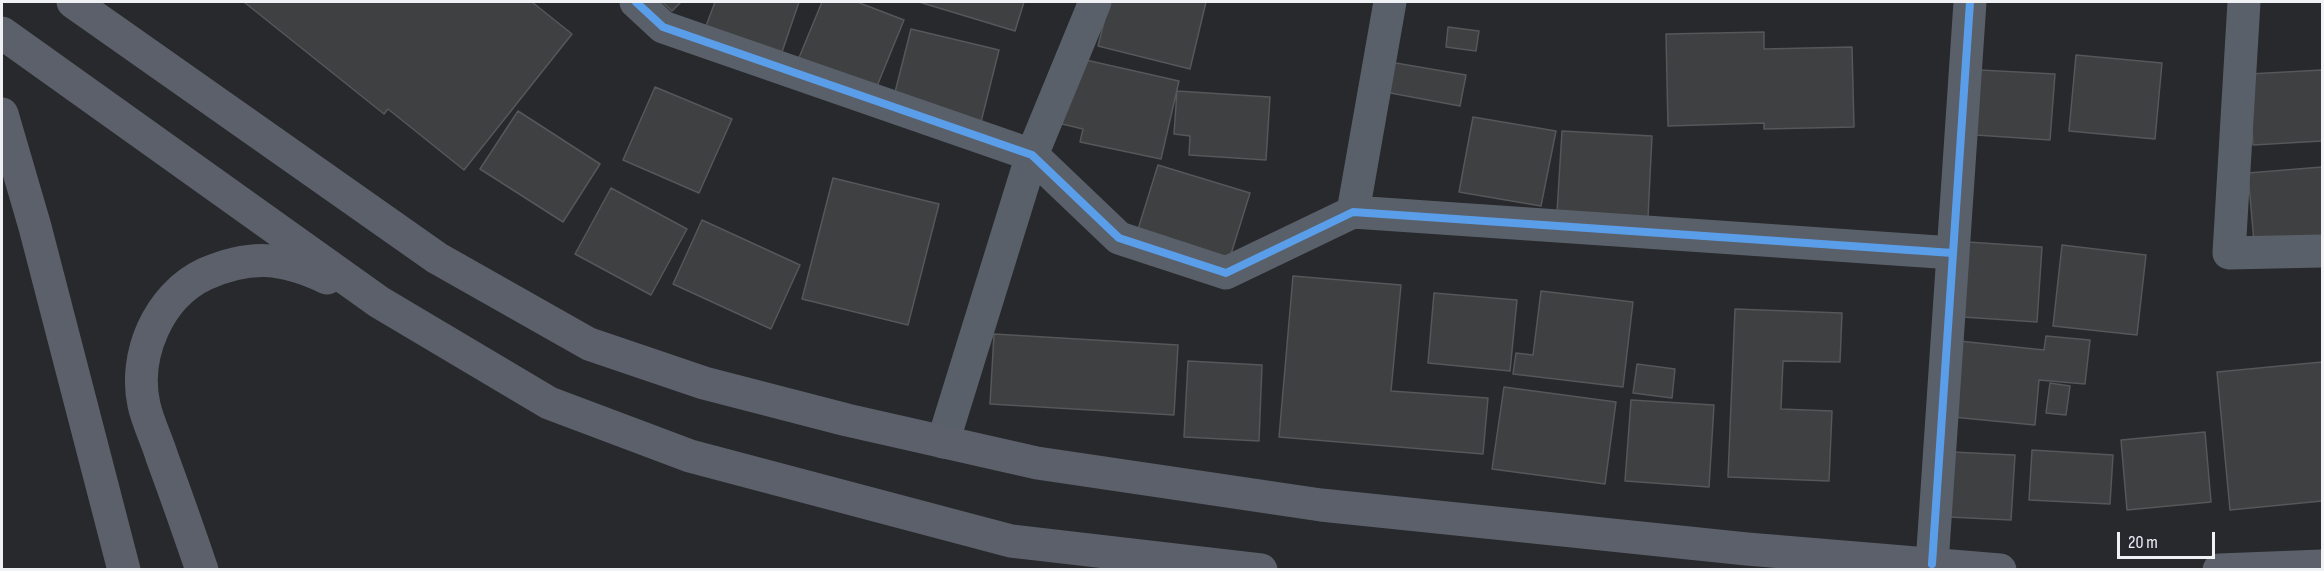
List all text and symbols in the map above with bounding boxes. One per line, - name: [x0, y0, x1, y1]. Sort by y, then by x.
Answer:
- scale bar: [2120, 520, 2218, 558]
- text: 20 m: [2128, 532, 2158, 553]

